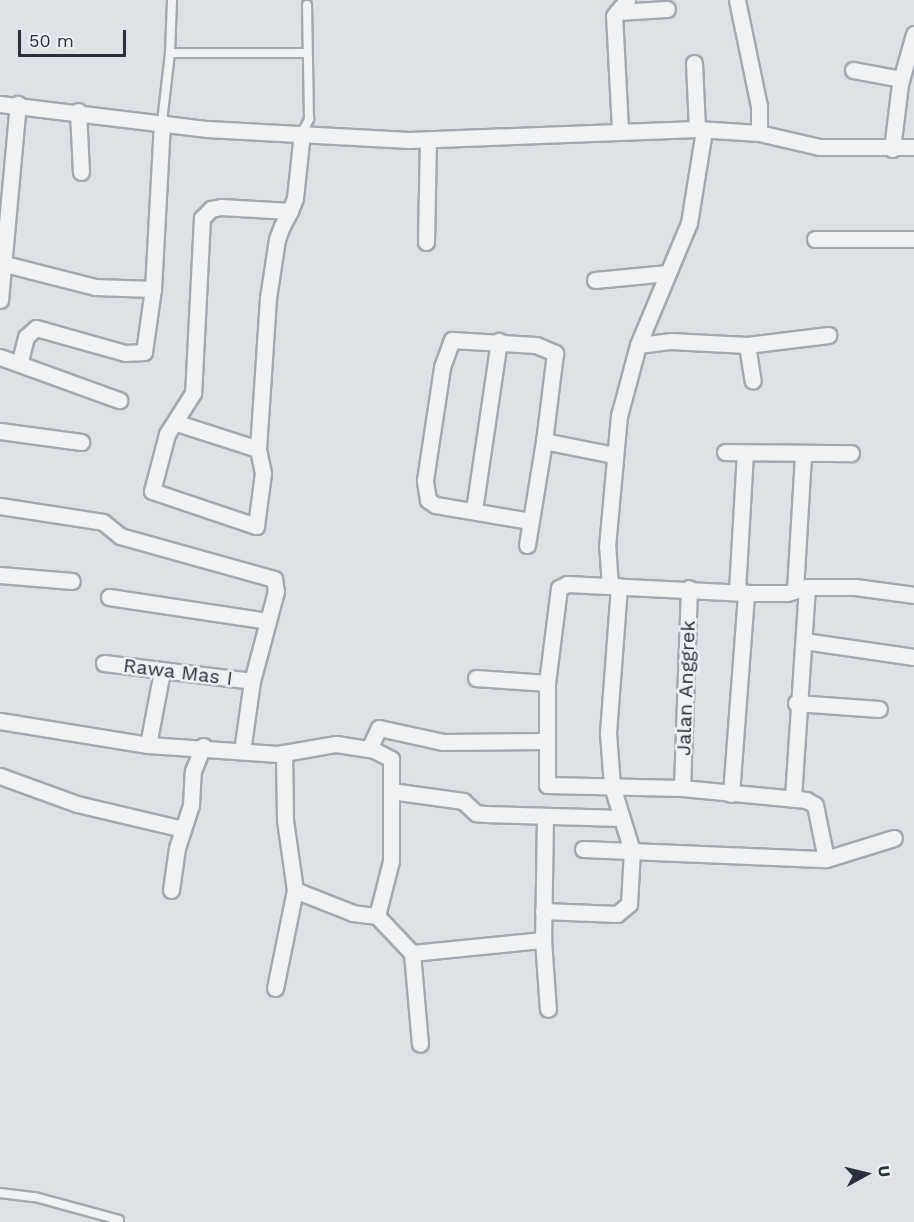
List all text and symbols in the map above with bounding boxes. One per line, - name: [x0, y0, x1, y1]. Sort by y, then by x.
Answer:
- scale bar: [21, 18, 129, 56]
- text: 50 m: [29, 30, 74, 51]
- street label: Jalan Anggrek: [672, 619, 700, 757]
- street label: Rawa Mas I: [122, 653, 234, 691]
- north arrow: [836, 1144, 896, 1204]
- text: U: [874, 1164, 895, 1178]

